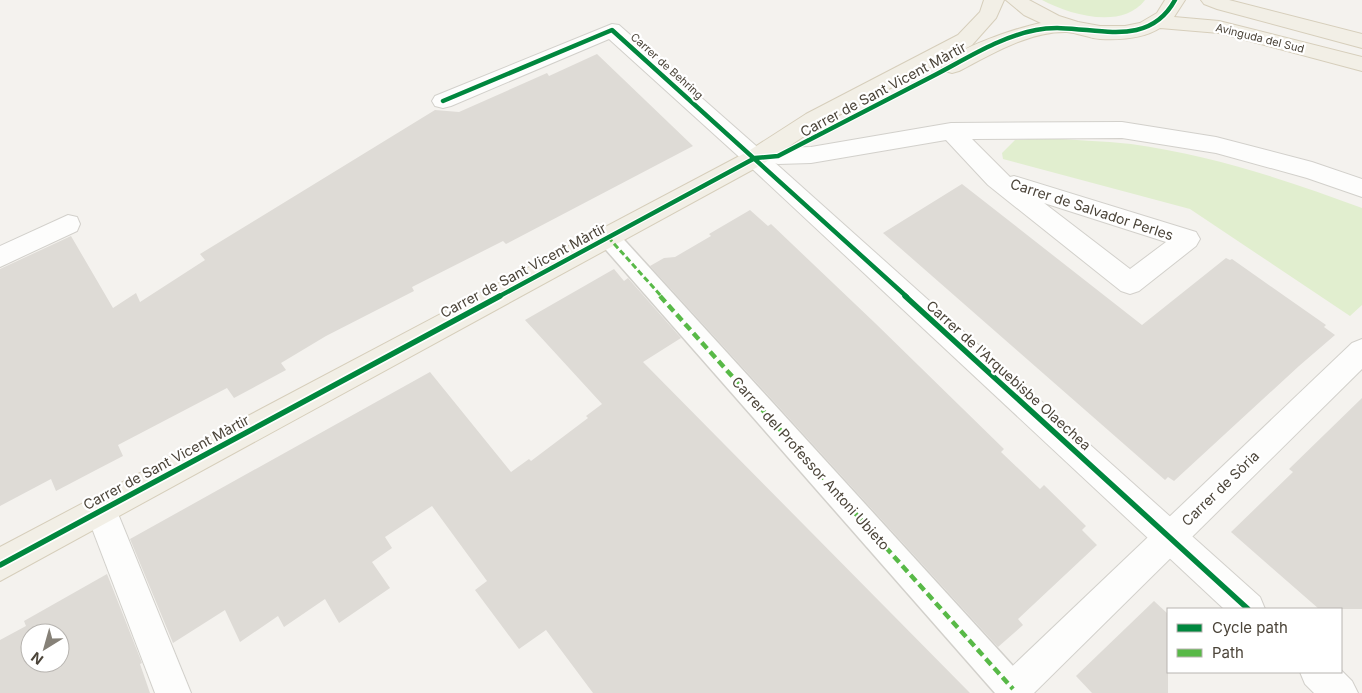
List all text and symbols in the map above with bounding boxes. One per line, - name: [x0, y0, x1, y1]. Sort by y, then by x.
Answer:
- street label: Avinguda del Sud: [1214, 20, 1306, 56]
- street label: Carrer de Behring: [628, 30, 706, 102]
- street label: Carrer de Sant Vicent Màrtir: [797, 38, 969, 140]
- street label: Carrer de Salvador Perles: [1008, 175, 1176, 243]
- street label: Carrer de Sant Vicent Màrtir: [437, 219, 609, 321]
- street label: Carrer de l'Arquebisbe Olaechea: [923, 297, 1095, 453]
- street label: Carrer del Professor Antoni Ubieto: [729, 373, 893, 553]
- street label: Carrer de Sant Vicent Màrtir: [80, 411, 252, 513]
- street label: Carrer de Sòria: [1178, 447, 1262, 529]
- legend: [1167, 608, 1342, 673]
- text: Cycle path: [1212, 618, 1288, 637]
- north arrow: [20, 623, 70, 673]
- text: Path: [1212, 643, 1244, 662]
- text: N: [27, 649, 46, 669]

